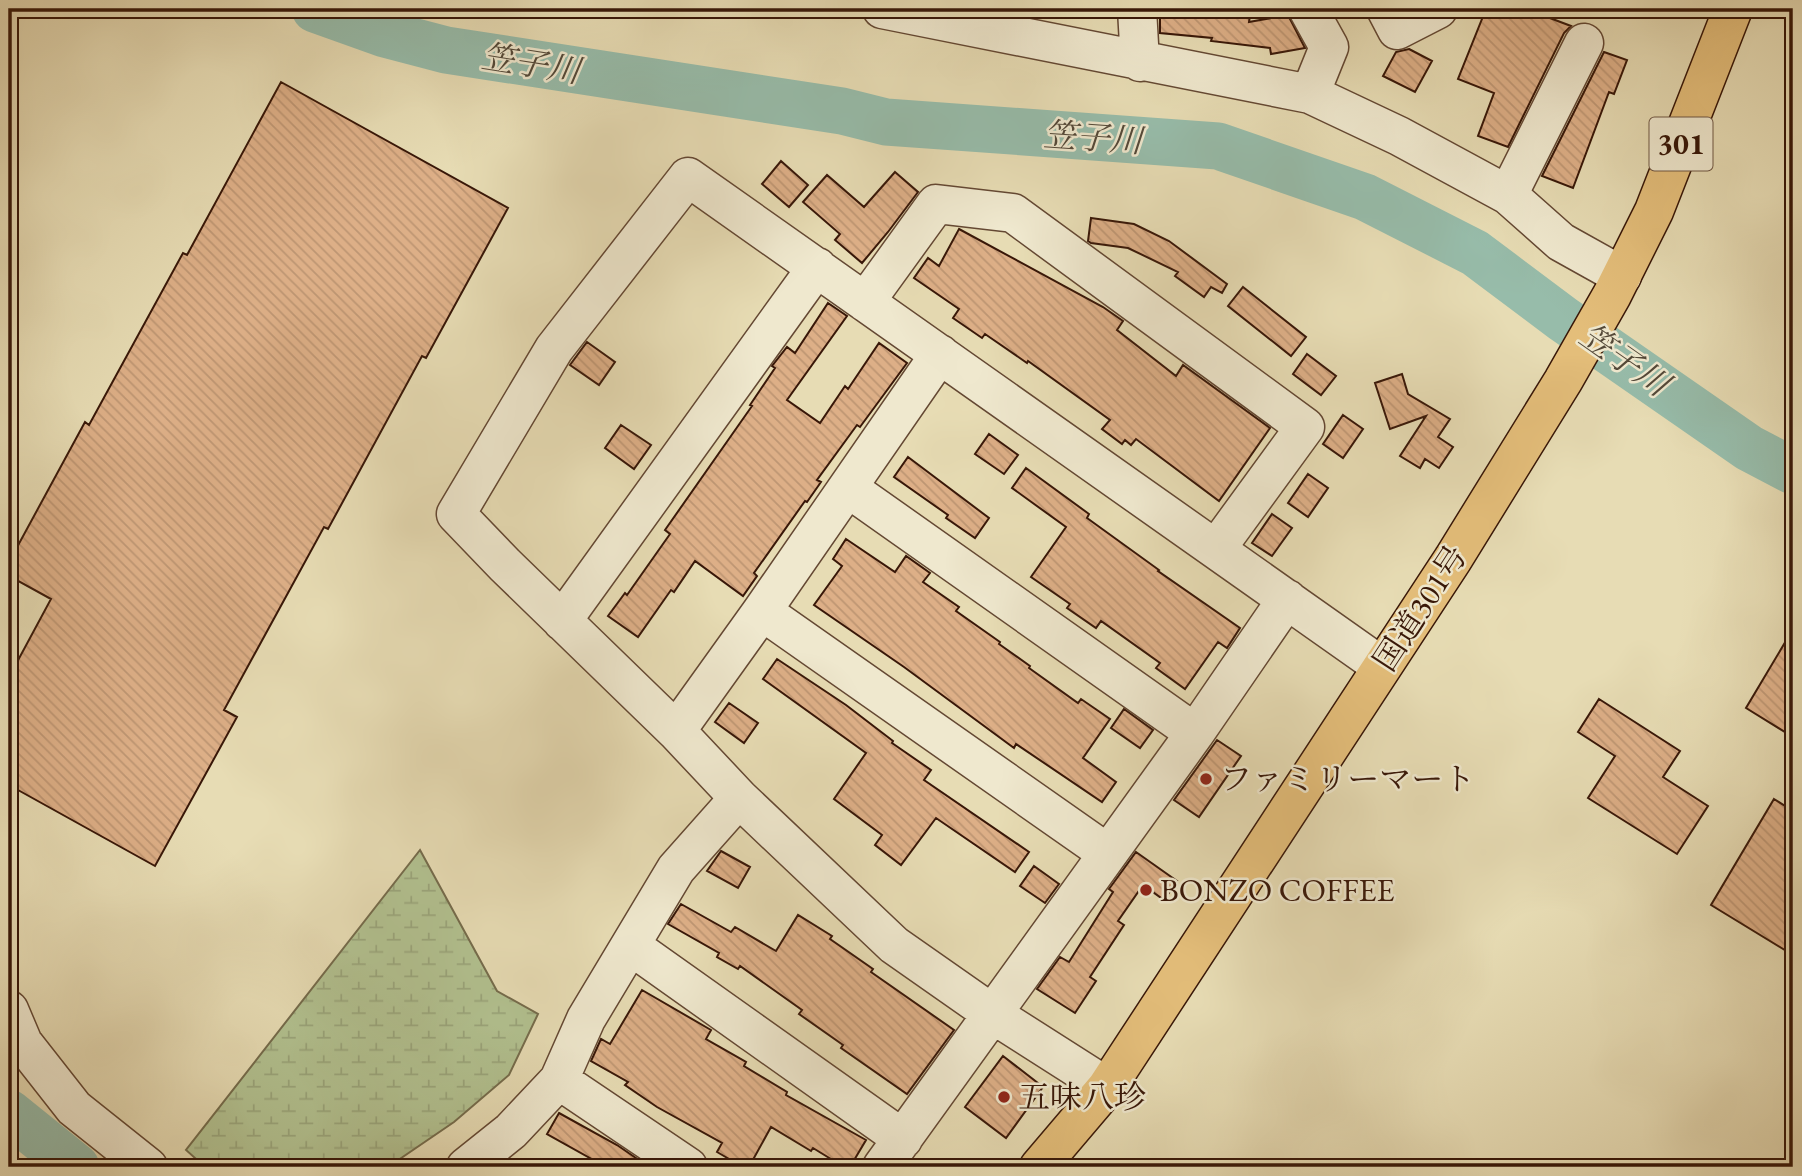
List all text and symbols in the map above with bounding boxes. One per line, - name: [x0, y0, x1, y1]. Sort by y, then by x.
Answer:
- water label: 笠子川: [479, 35, 586, 93]
- water label: 笠子川: [1042, 113, 1147, 163]
- road number: 301: [1650, 118, 1712, 170]
- water label: 笠子川: [1572, 313, 1680, 407]
- street label: 国道301号: [1364, 537, 1476, 679]
- place label: ファミリーマート: [1220, 758, 1475, 800]
- marker: ファミリーマート: [1198, 771, 1214, 787]
- place label: BONZO COFFEE: [1160, 869, 1395, 911]
- marker: BONZO COFFEE: [1138, 882, 1154, 898]
- place label: 五味八珍: [1018, 1076, 1146, 1118]
- marker: 五味八珍: [996, 1089, 1012, 1105]

